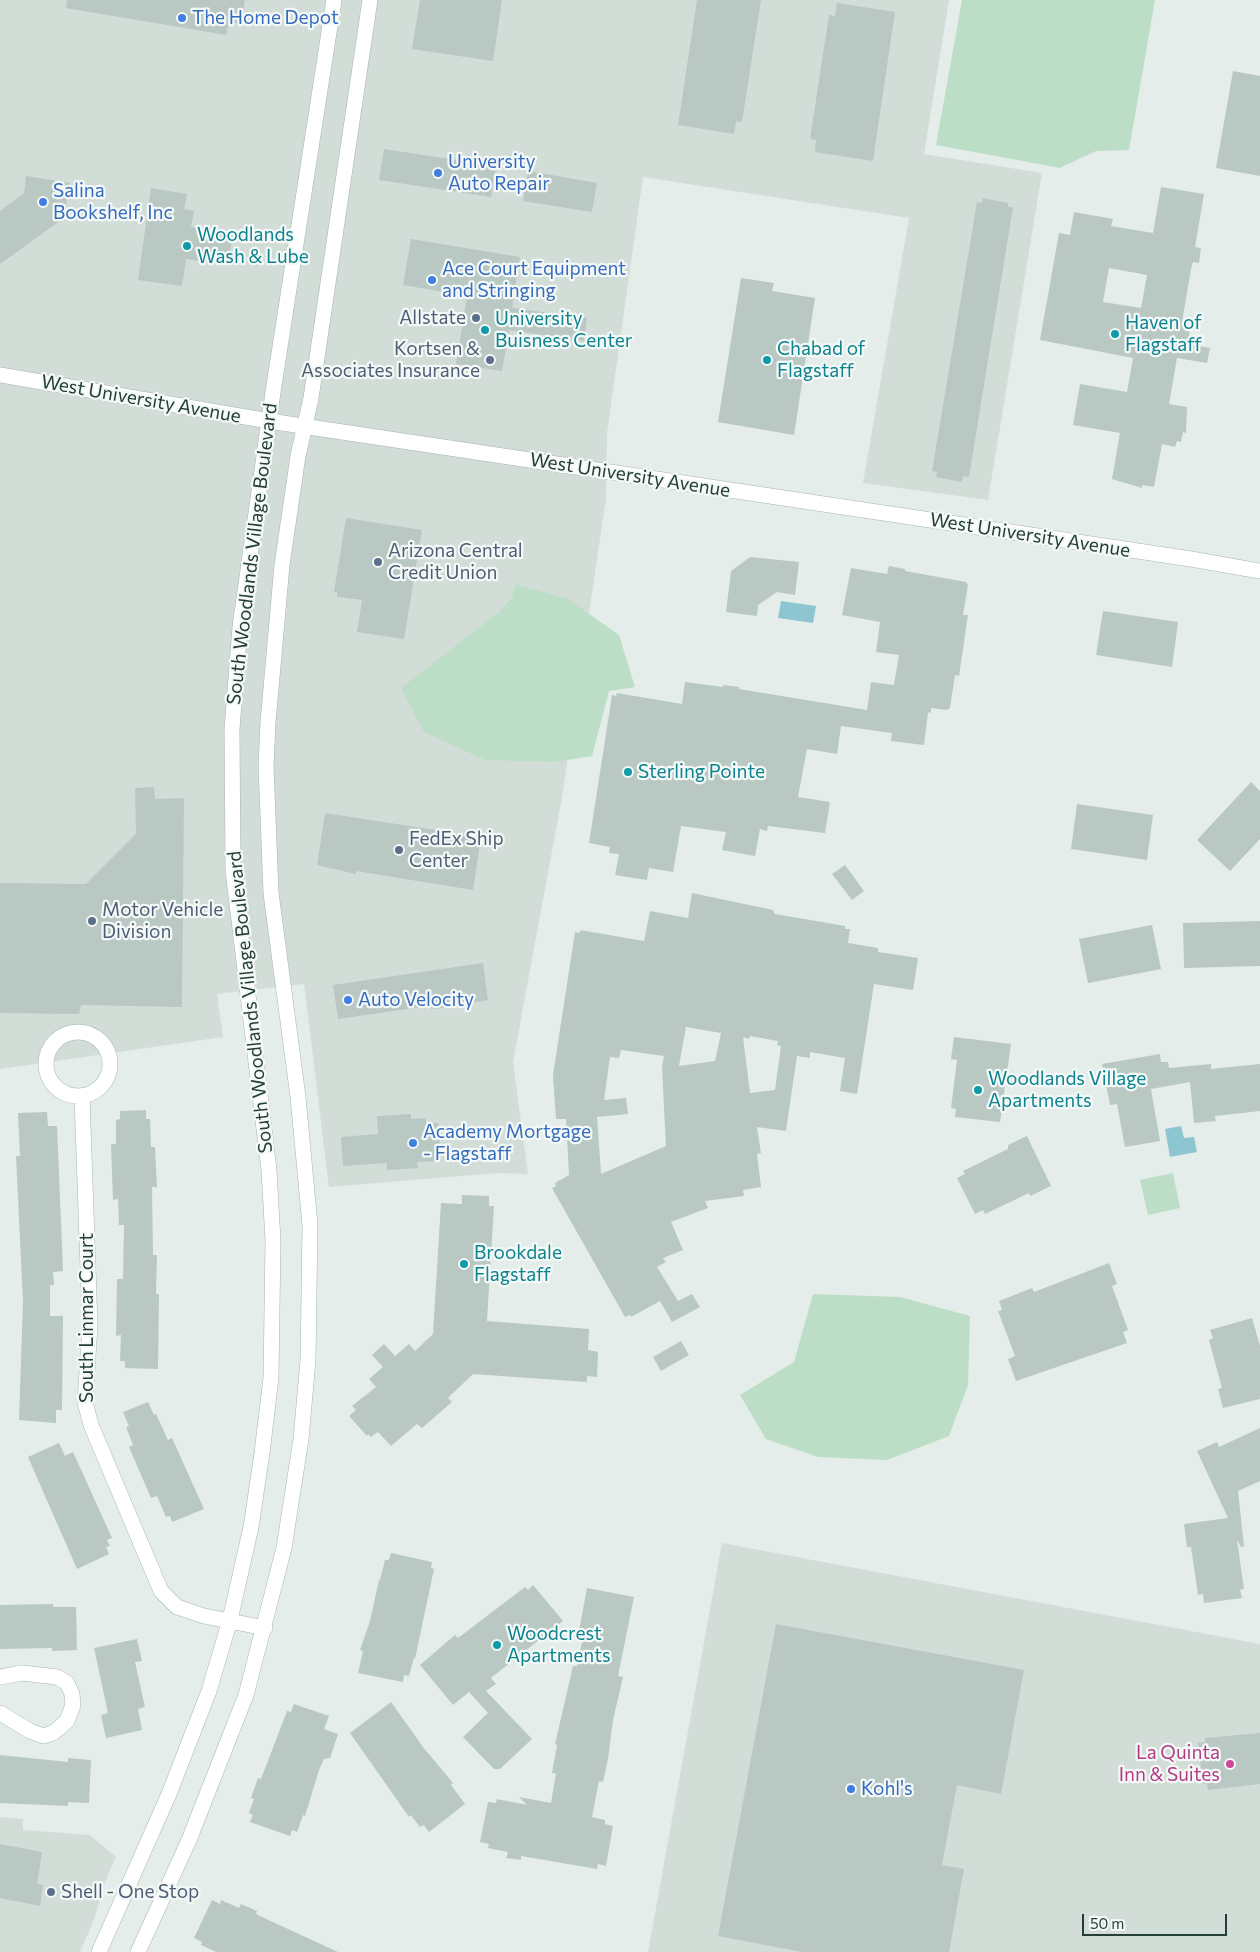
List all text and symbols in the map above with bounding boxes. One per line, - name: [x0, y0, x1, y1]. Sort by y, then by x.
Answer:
- place label: The Home Depot: [192, 7, 339, 29]
- marker: The Home Depot: [176, 12, 188, 24]
- place label: University Auto Repair: [448, 151, 550, 195]
- marker: University Auto Repair: [432, 167, 444, 179]
- place label: Salina Bookshelf, Inc: [53, 180, 173, 224]
- marker: Salina Bookshelf, Inc: [37, 196, 49, 208]
- place label: Woodlands Wash & Lube: [197, 224, 309, 268]
- marker: Woodlands Wash & Lube: [181, 240, 193, 252]
- place label: Ace Court Equipment and Stringing: [442, 258, 626, 302]
- marker: Ace Court Equipment and Stringing: [426, 274, 438, 286]
- place label: Allstate: [399, 307, 466, 329]
- place label: University Buisness Center: [495, 308, 632, 352]
- marker: Allstate: [470, 312, 482, 324]
- place label: Haven of Flagstaff: [1125, 312, 1202, 356]
- marker: University Buisness Center: [479, 324, 491, 336]
- marker: Haven of Flagstaff: [1109, 328, 1121, 340]
- place label: Kortsen & Associates Insurance: [301, 338, 480, 382]
- place label: Chabad of Flagstaff: [777, 338, 865, 382]
- marker: Kortsen & Associates Insurance: [484, 354, 496, 366]
- marker: Chabad of Flagstaff: [761, 354, 773, 366]
- street label: West University Avenue: [39, 370, 243, 428]
- street label: South Woodlands Village Boulevard: [222, 402, 282, 706]
- street label: West University Avenue: [528, 448, 732, 502]
- street label: West University Avenue: [928, 508, 1132, 562]
- place label: Arizona Central Credit Union: [388, 540, 523, 584]
- marker: Arizona Central Credit Union: [372, 556, 384, 568]
- place label: Sterling Pointe: [638, 761, 765, 783]
- marker: Sterling Pointe: [622, 766, 634, 778]
- place label: FedEx Ship Center: [409, 828, 504, 872]
- marker: FedEx Ship Center: [393, 844, 405, 856]
- street label: South Woodlands Village Boulevard: [223, 850, 277, 1154]
- place label: Motor Vehicle Division: [102, 899, 223, 943]
- marker: Motor Vehicle Division: [86, 915, 98, 927]
- place label: Auto Velocity: [358, 989, 474, 1011]
- marker: Auto Velocity: [342, 994, 354, 1006]
- place label: Woodlands Village Apartments: [988, 1068, 1146, 1112]
- marker: Woodlands Village Apartments: [972, 1084, 984, 1096]
- place label: Academy Mortgage - Flagstaff: [423, 1121, 591, 1165]
- marker: Academy Mortgage - Flagstaff: [407, 1137, 419, 1149]
- street label: South Linmar Court: [76, 1233, 98, 1403]
- place label: Brookdale Flagstaff: [474, 1242, 562, 1286]
- marker: Brookdale Flagstaff: [458, 1258, 470, 1270]
- place label: Woodcrest Apartments: [507, 1623, 611, 1667]
- marker: Woodcrest Apartments: [491, 1639, 503, 1651]
- place label: La Quinta Inn & Suites: [1119, 1742, 1220, 1786]
- marker: La Quinta Inn & Suites: [1224, 1758, 1236, 1770]
- place label: Kohl's: [861, 1778, 913, 1800]
- marker: Kohl's: [845, 1783, 857, 1795]
- place label: Shell - One Stop: [61, 1881, 199, 1903]
- marker: Shell - One Stop: [45, 1886, 57, 1898]
- scale bar: [1085, 1904, 1230, 1936]
- text: 50 m: [1090, 1914, 1124, 1932]

